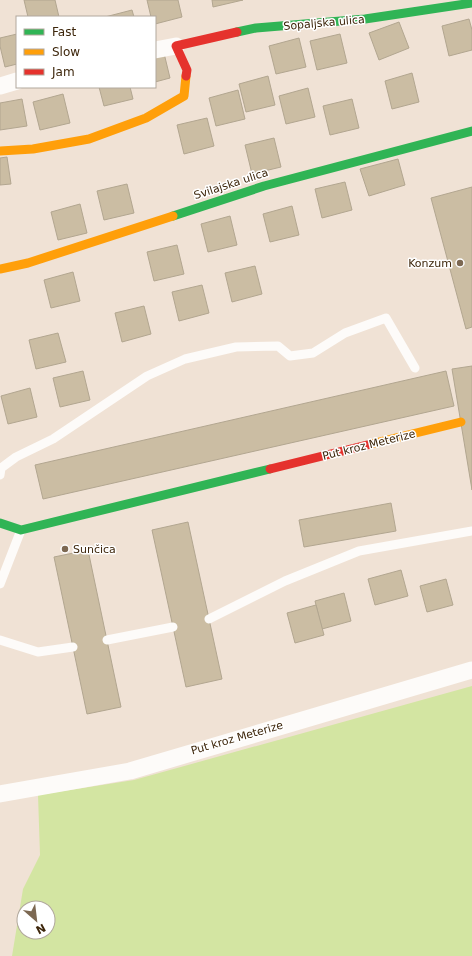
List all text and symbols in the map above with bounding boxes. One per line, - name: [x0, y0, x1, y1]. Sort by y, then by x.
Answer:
- street label: Sopaljska ulica: [283, 13, 365, 33]
- legend: [16, 16, 156, 88]
- text: Fast: [52, 25, 76, 39]
- text: Slow: [52, 45, 80, 59]
- text: Jam: [51, 65, 75, 79]
- street label: Svilajska ulica: [192, 166, 270, 202]
- place label: Konzum: [408, 257, 452, 270]
- marker: Konzum: [455, 258, 465, 268]
- street label: Put kroz Meterize: [321, 427, 417, 463]
- place label: Sunčica: [73, 543, 116, 556]
- marker: Sunčica: [60, 544, 70, 554]
- street label: Put kroz Meterize: [189, 719, 285, 757]
- north arrow: [16, 900, 56, 940]
- text: N: [33, 920, 48, 936]

